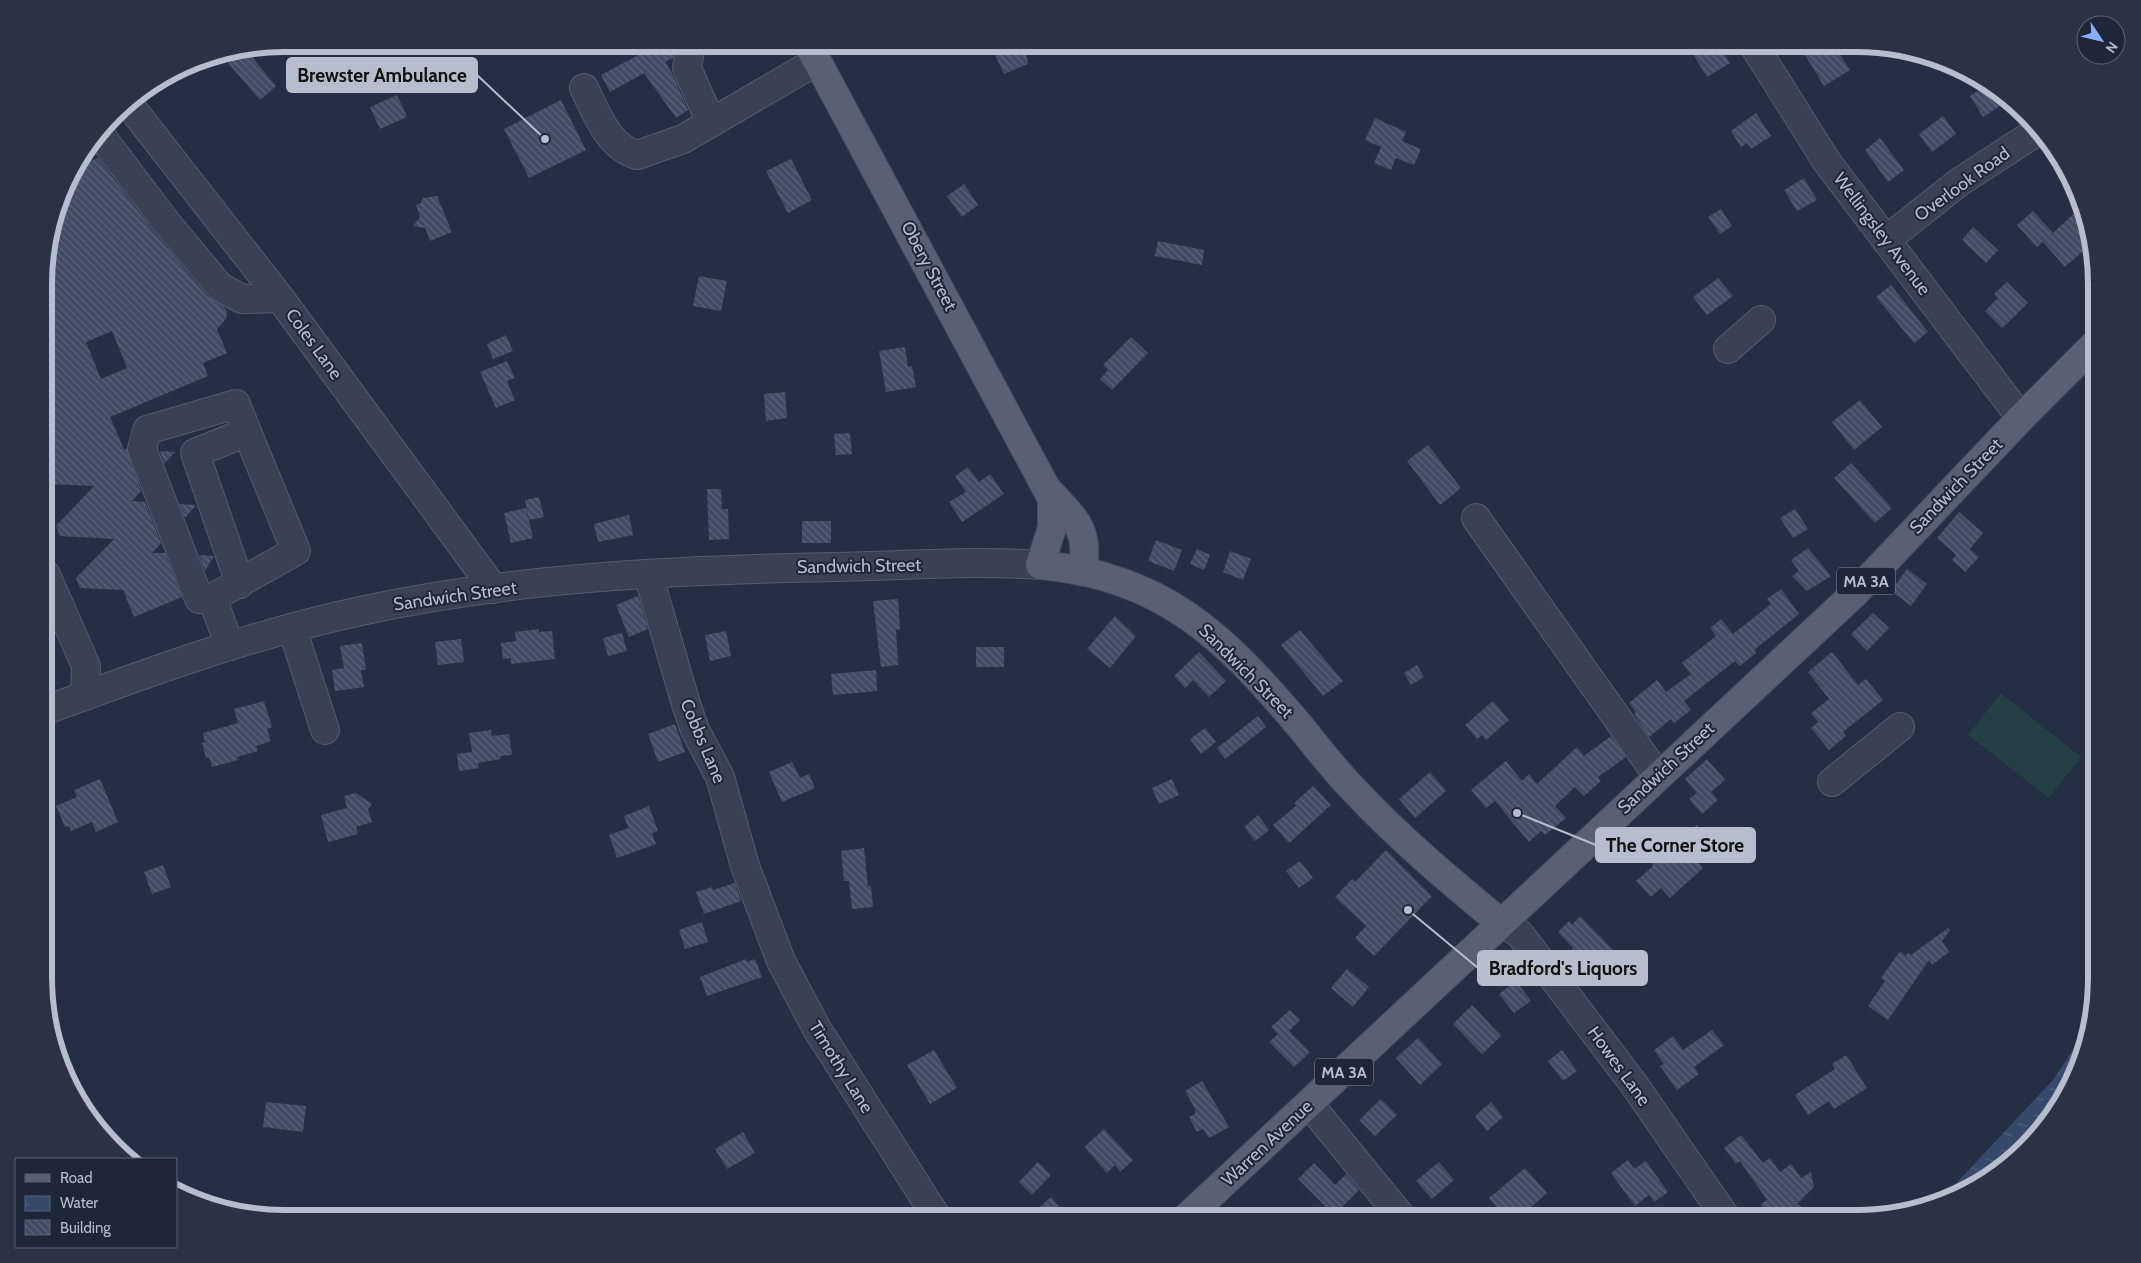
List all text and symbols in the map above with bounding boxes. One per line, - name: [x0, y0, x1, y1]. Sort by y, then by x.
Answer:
- north arrow: [2076, 15, 2126, 65]
- text: N: [2101, 38, 2122, 57]
- callout: Brewster Ambulance: [287, 58, 477, 92]
- text: Brewster Ambulance: [297, 64, 467, 87]
- street label: Overlook Road: [1910, 142, 2014, 226]
- street label: Wellingsley Avenue: [1829, 168, 1935, 300]
- street label: Obery Street: [896, 218, 962, 314]
- street label: Coles Lane: [281, 304, 347, 384]
- street label: Sandwich Street: [1905, 434, 2007, 538]
- street label: Sandwich Street: [797, 554, 921, 578]
- road number: MA 3A: [1837, 568, 1895, 594]
- street label: Sandwich Street: [392, 576, 518, 616]
- street label: Sandwich Street: [1194, 619, 1298, 723]
- street label: Cobbs Lane: [675, 696, 731, 786]
- street label: Sandwich Street: [1613, 718, 1719, 818]
- callout: The Corner Store: [1596, 828, 1755, 862]
- text: The Corner Store: [1606, 834, 1744, 857]
- callout: Bradford's Liquors: [1478, 951, 1647, 985]
- text: Bradford's Liquors: [1489, 957, 1637, 980]
- street label: Timothy Lane: [804, 1017, 878, 1117]
- street label: Howes Lane: [1583, 1022, 1655, 1110]
- road number: MA 3A: [1315, 1058, 1373, 1086]
- street label: Warren Avenue: [1217, 1095, 1317, 1191]
- legend: [15, 1158, 178, 1248]
- text: Road: [60, 1169, 93, 1187]
- text: Water: [60, 1194, 98, 1212]
- text: Building: [60, 1219, 111, 1237]

